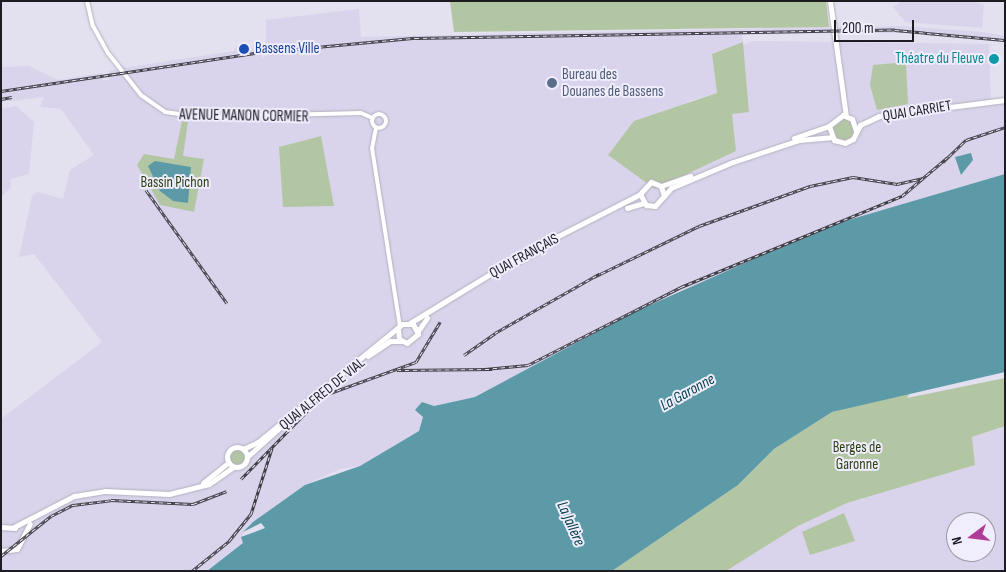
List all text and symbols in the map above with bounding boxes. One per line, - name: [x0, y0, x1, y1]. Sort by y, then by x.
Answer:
- scale bar: [836, 10, 916, 42]
- text: 200 m: [842, 19, 874, 38]
- place label: Bassens Ville: [255, 40, 319, 58]
- marker: Bassens Ville: [237, 42, 251, 56]
- place label: Théatre du Fleuve: [895, 50, 984, 68]
- marker: Théatre du Fleuve: [988, 53, 1000, 65]
- place label: Bureau des Douanes de Bassens: [562, 65, 663, 100]
- marker: Bureau des Douanes de Bassens: [546, 77, 558, 89]
- street label: QUAI CARRIET: [881, 97, 953, 125]
- street label: AVENUE MANON CORMIER: [179, 106, 309, 126]
- park label: Bassin Pichon: [141, 174, 209, 192]
- street label: QUAI FRANÇAIS: [486, 230, 562, 282]
- street label: QUAI ALFRED DE VIAL: [276, 354, 368, 434]
- water label: La Garonne: [657, 370, 719, 416]
- park label: Berges de Garonne: [833, 438, 881, 473]
- water label: La Jallère: [552, 499, 588, 549]
- north arrow: [946, 512, 996, 562]
- text: N: [948, 535, 966, 547]

